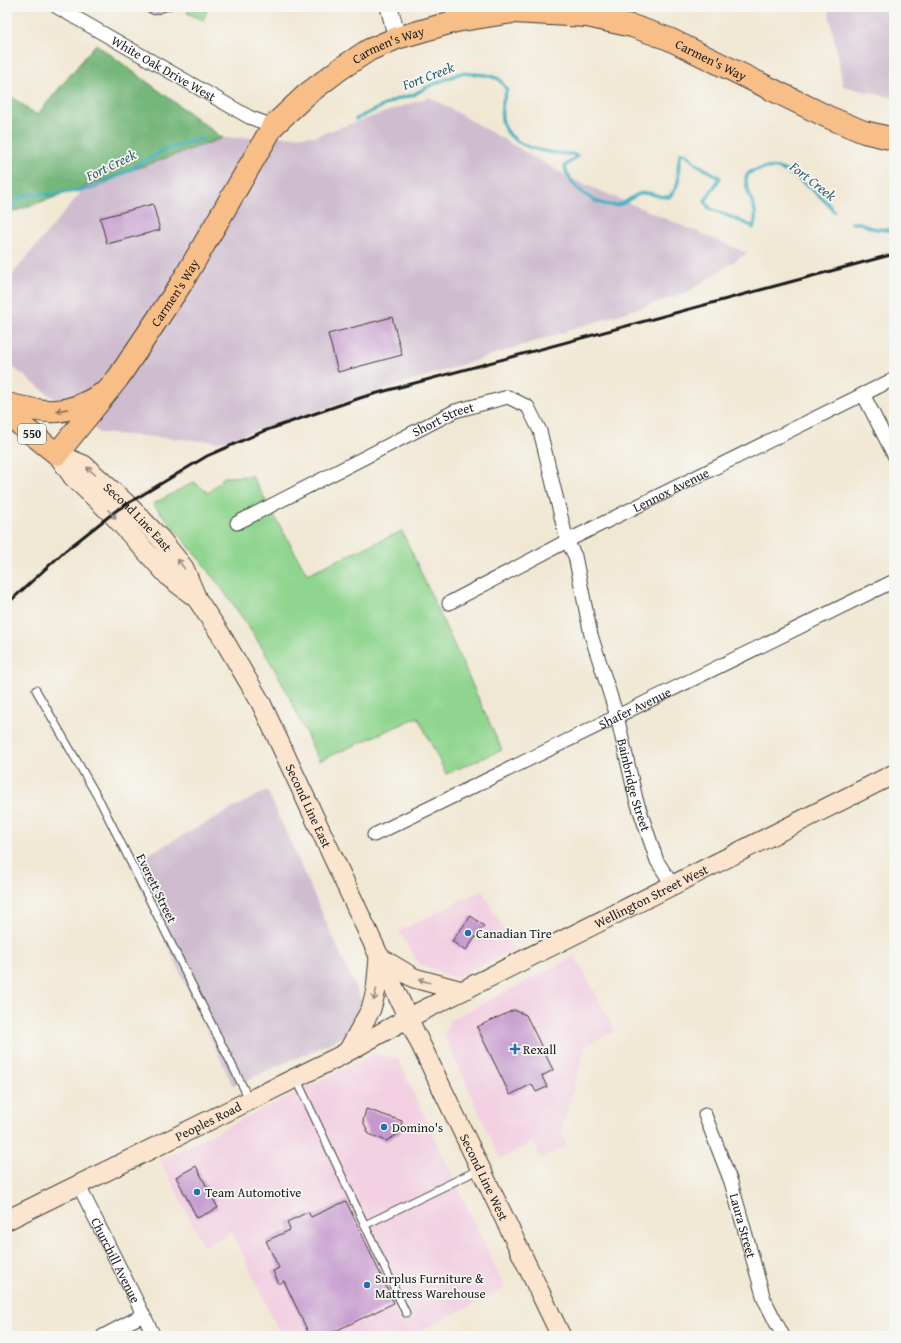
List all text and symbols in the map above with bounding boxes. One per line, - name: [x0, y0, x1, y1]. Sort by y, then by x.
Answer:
- street label: Carmen's Way: [348, 21, 427, 69]
- street label: White Oak Drive West: [108, 31, 220, 106]
- street label: Carmen's Way: [672, 35, 750, 86]
- water label: Fort Creek: [398, 57, 457, 95]
- water label: Fort Creek: [82, 144, 140, 186]
- water label: Fort Creek: [785, 156, 841, 206]
- street label: Carmen's Way: [146, 255, 204, 330]
- street label: Short Street: [409, 397, 476, 441]
- one-way arrow: [56, 407, 69, 415]
- road number: 550: [18, 424, 46, 444]
- street label: Lennox Avenue: [630, 463, 712, 517]
- one-way arrow: [85, 466, 96, 475]
- street label: Second Line East: [99, 478, 177, 556]
- one-way arrow: [107, 509, 117, 519]
- one-way arrow: [176, 559, 185, 570]
- street label: Shafer Avenue: [595, 682, 674, 734]
- street label: Bainbridge Street: [612, 737, 655, 834]
- street label: Second Line East: [281, 761, 336, 851]
- street label: Everett Street: [132, 850, 182, 926]
- street label: Wellington Street West: [591, 860, 712, 933]
- place label: Canadian Tire: [476, 924, 552, 943]
- marker: Canadian Tire: [463, 928, 473, 938]
- one-way arrow: [418, 977, 431, 984]
- one-way arrow: [371, 989, 378, 1002]
- place label: Rexall: [523, 1040, 557, 1059]
- marker: Rexall: [510, 1044, 520, 1054]
- street label: Peoples Road: [172, 1097, 245, 1146]
- place label: Domino's: [392, 1118, 443, 1137]
- marker: Domino's: [379, 1122, 389, 1132]
- street label: Second Line West: [455, 1131, 513, 1225]
- place label: Team Automotive: [205, 1183, 301, 1202]
- marker: Team Automotive: [192, 1187, 202, 1197]
- street label: Laura Street: [725, 1191, 761, 1261]
- street label: Churchill Avenue: [86, 1214, 145, 1306]
- place label: Surplus Furniture & Mattress Warehouse: [375, 1269, 486, 1303]
- marker: Surplus Furniture & Mattress Warehouse: [362, 1280, 372, 1290]

